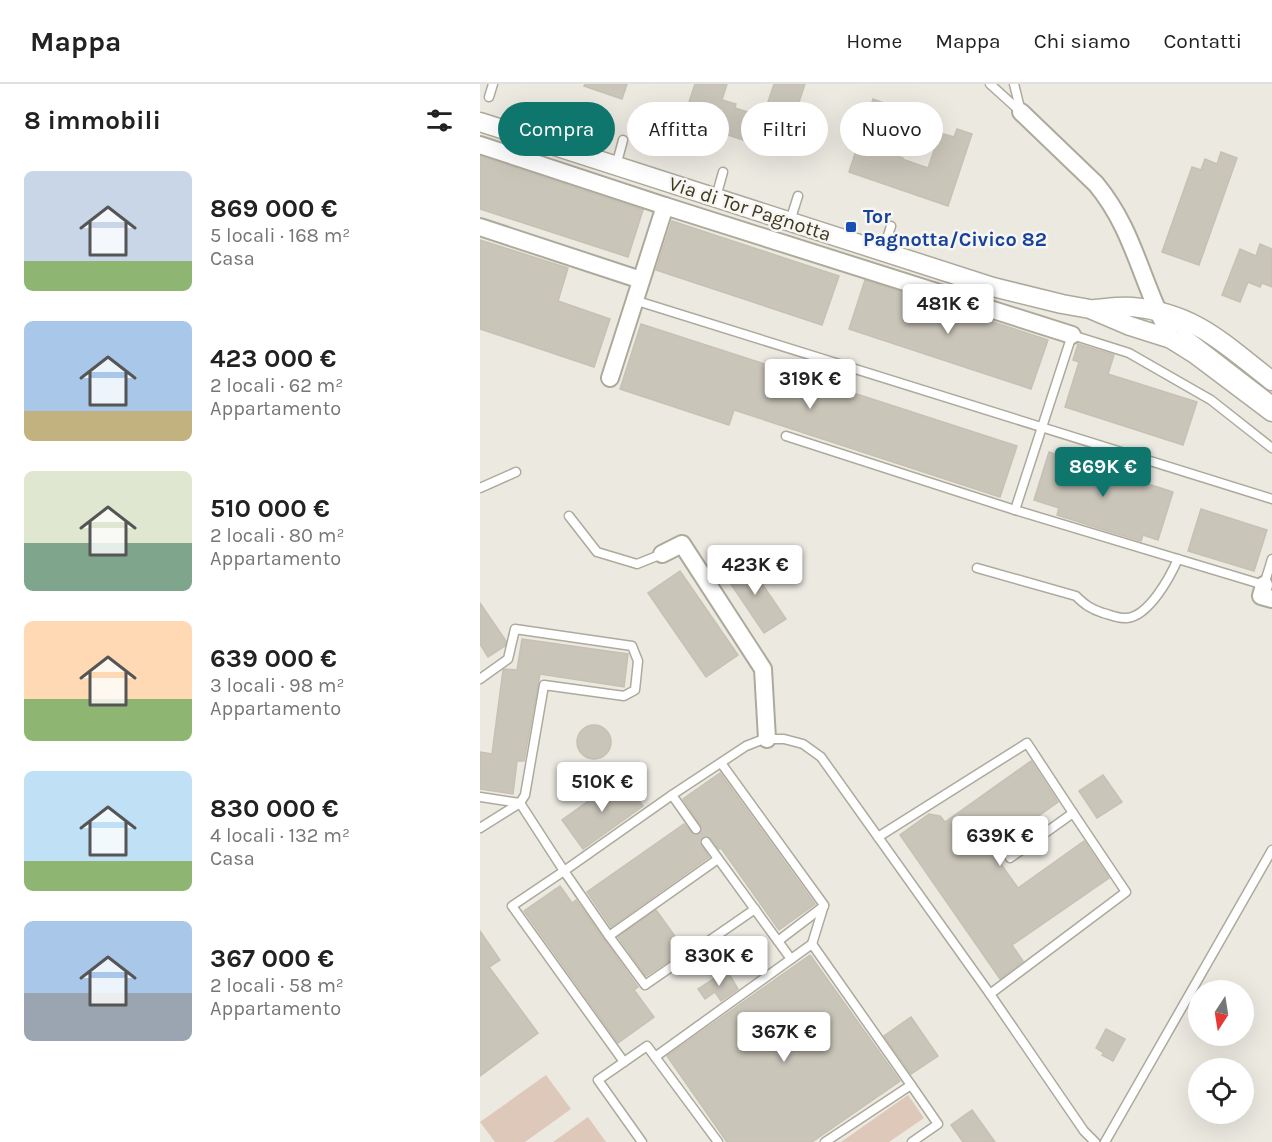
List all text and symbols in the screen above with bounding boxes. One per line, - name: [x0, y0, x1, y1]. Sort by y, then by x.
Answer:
- text: Mappa: [30, 25, 121, 58]
- text: Home: [846, 29, 902, 53]
- text: Mappa: [935, 29, 1001, 53]
- text: Chi siamo: [1034, 29, 1130, 53]
- text: Contatti: [1163, 29, 1242, 53]
- chip: Compra: [498, 102, 615, 156]
- chip: Affitta: [627, 102, 729, 156]
- chip: Filtri: [741, 102, 828, 156]
- chip: Nuovo: [840, 102, 943, 156]
- icon: filters: [423, 104, 456, 137]
- text: 8 immobili: [24, 105, 161, 136]
- street label: Via di Tor Pagnotta: [666, 172, 834, 246]
- text: 869 000 €: [210, 193, 337, 224]
- icon: home: [72, 195, 144, 267]
- place label: Tor Pagnotta/Civico 82: [863, 205, 1047, 251]
- marker: Tor Pagnotta/Civico 82: [844, 220, 858, 234]
- text: 5 locali · 168 m²: [210, 224, 350, 247]
- text: Casa: [210, 247, 255, 270]
- pin: 481K €: [899, 284, 997, 335]
- text: 481K €: [917, 292, 979, 315]
- text: 423 000 €: [210, 343, 336, 374]
- icon: home: [72, 345, 144, 417]
- pin: 319K €: [761, 359, 859, 410]
- text: 319K €: [779, 367, 841, 390]
- text: 2 locali · 62 m²: [210, 374, 343, 397]
- text: Appartamento: [210, 397, 341, 420]
- pin: 869K €: [1054, 447, 1152, 498]
- text: 869K €: [1069, 455, 1137, 478]
- text: 510 000 €: [210, 493, 330, 524]
- icon: home: [72, 495, 144, 567]
- text: 2 locali · 80 m²: [210, 524, 344, 547]
- pin: 423K €: [706, 545, 804, 596]
- text: Appartamento: [210, 547, 341, 570]
- text: 423K €: [721, 553, 789, 576]
- text: 639 000 €: [210, 643, 337, 674]
- icon: home: [72, 645, 144, 717]
- text: 3 locali · 98 m²: [210, 674, 344, 697]
- text: Appartamento: [210, 697, 341, 720]
- pin: 510K €: [553, 762, 651, 813]
- text: 510K €: [571, 770, 633, 793]
- text: 830 000 €: [210, 793, 338, 824]
- icon: home: [72, 795, 144, 867]
- pin: 639K €: [951, 816, 1049, 867]
- text: 4 locali · 132 m²: [210, 824, 350, 847]
- text: 639K €: [966, 824, 1034, 847]
- text: Casa: [210, 847, 255, 870]
- pin: 830K €: [670, 936, 768, 987]
- text: 367 000 €: [210, 943, 334, 974]
- text: 830K €: [685, 944, 753, 967]
- icon: home: [72, 945, 144, 1017]
- text: 2 locali · 58 m²: [210, 974, 344, 997]
- north arrow: [1188, 980, 1254, 1046]
- map controls: [1188, 980, 1254, 1124]
- text: Appartamento: [210, 997, 341, 1020]
- pin: 367K €: [735, 1012, 833, 1063]
- text: 367K €: [751, 1020, 817, 1043]
- button: locate: [1188, 1058, 1254, 1124]

